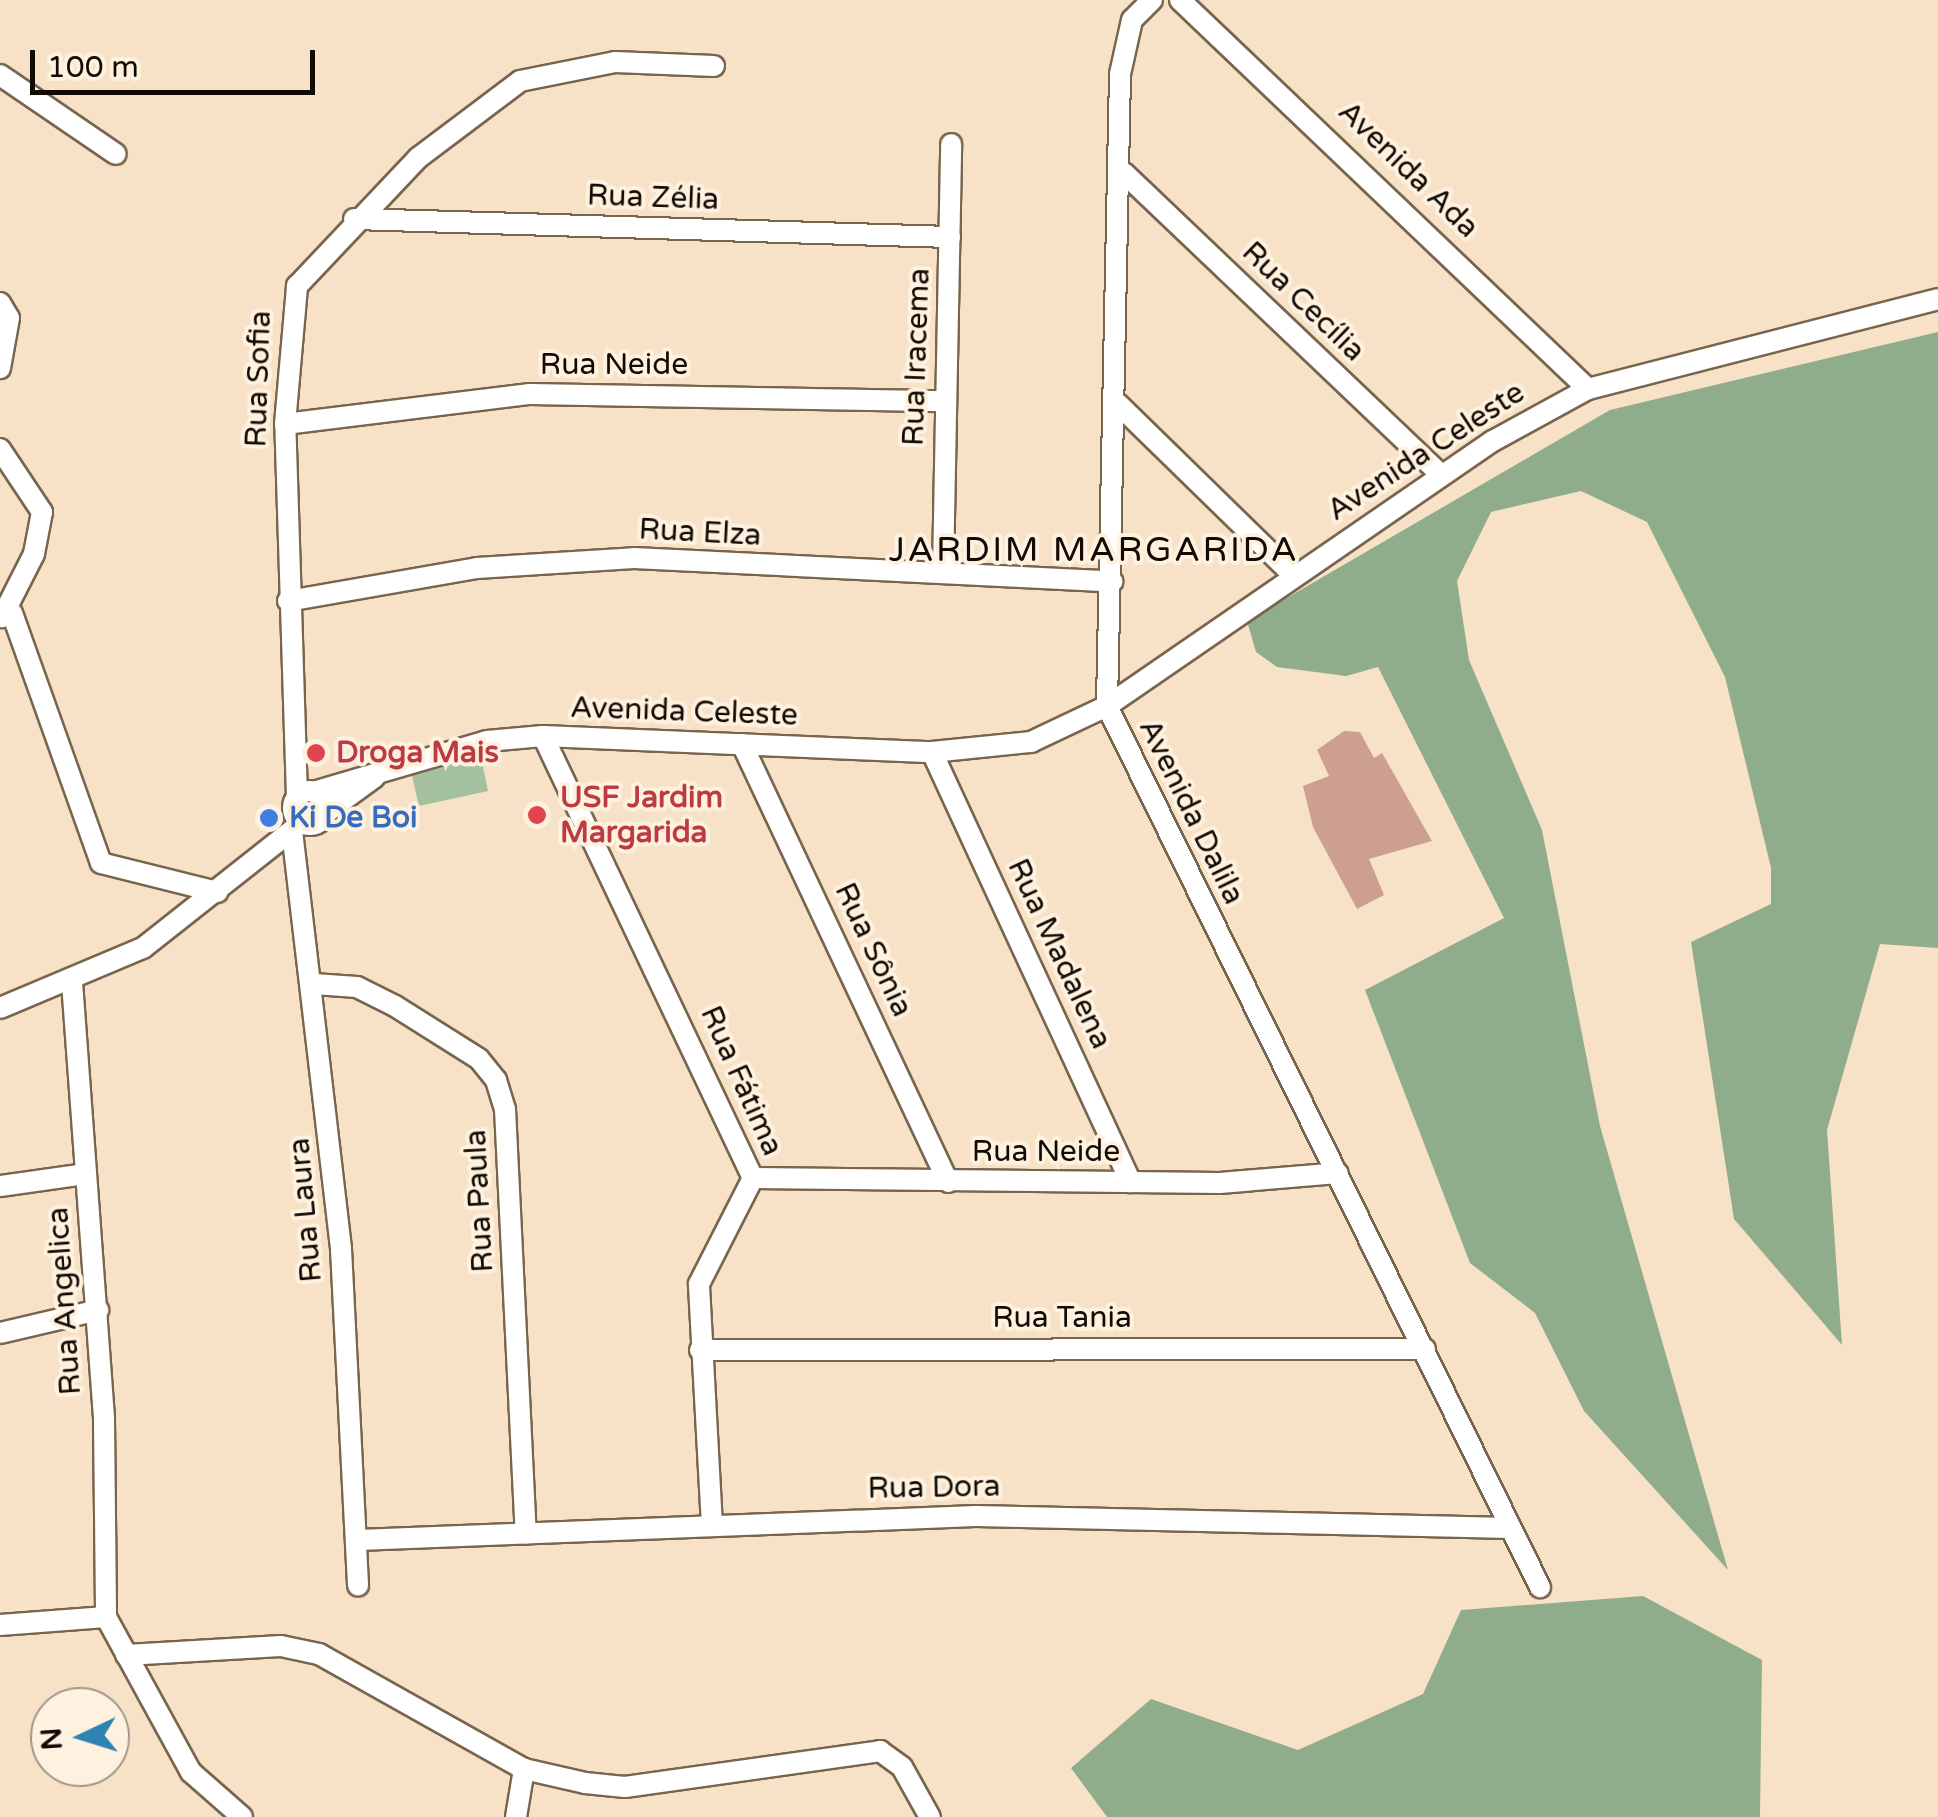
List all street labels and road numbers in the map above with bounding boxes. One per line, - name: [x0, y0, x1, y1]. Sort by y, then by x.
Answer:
- street label: Avenida Ada: [1330, 94, 1486, 246]
- street label: Rua Zélia: [586, 178, 720, 218]
- street label: Rua Cecília: [1234, 235, 1372, 369]
- street label: Rua Iracema: [896, 267, 938, 447]
- street label: Rua Sofia: [239, 310, 279, 448]
- street label: Rua Neide: [540, 347, 688, 383]
- street label: Avenida Celeste: [1321, 375, 1531, 529]
- street label: Rua Elza: [638, 512, 762, 554]
- street label: Avenida Celeste: [570, 690, 798, 734]
- street label: Avenida Dalila: [1131, 713, 1251, 911]
- street label: Rua Madalena: [999, 853, 1119, 1055]
- street label: Rua Sônia: [826, 877, 920, 1023]
- street label: Rua Fátima: [692, 1001, 790, 1161]
- street label: Rua Paula: [458, 1129, 502, 1273]
- street label: Rua Neide: [972, 1134, 1120, 1170]
- street label: Rua Laura: [282, 1136, 330, 1284]
- street label: Rua Angelica: [40, 1206, 90, 1396]
- street label: Rua Tania: [992, 1300, 1132, 1336]
- street label: Rua Dora: [867, 1469, 1001, 1507]

